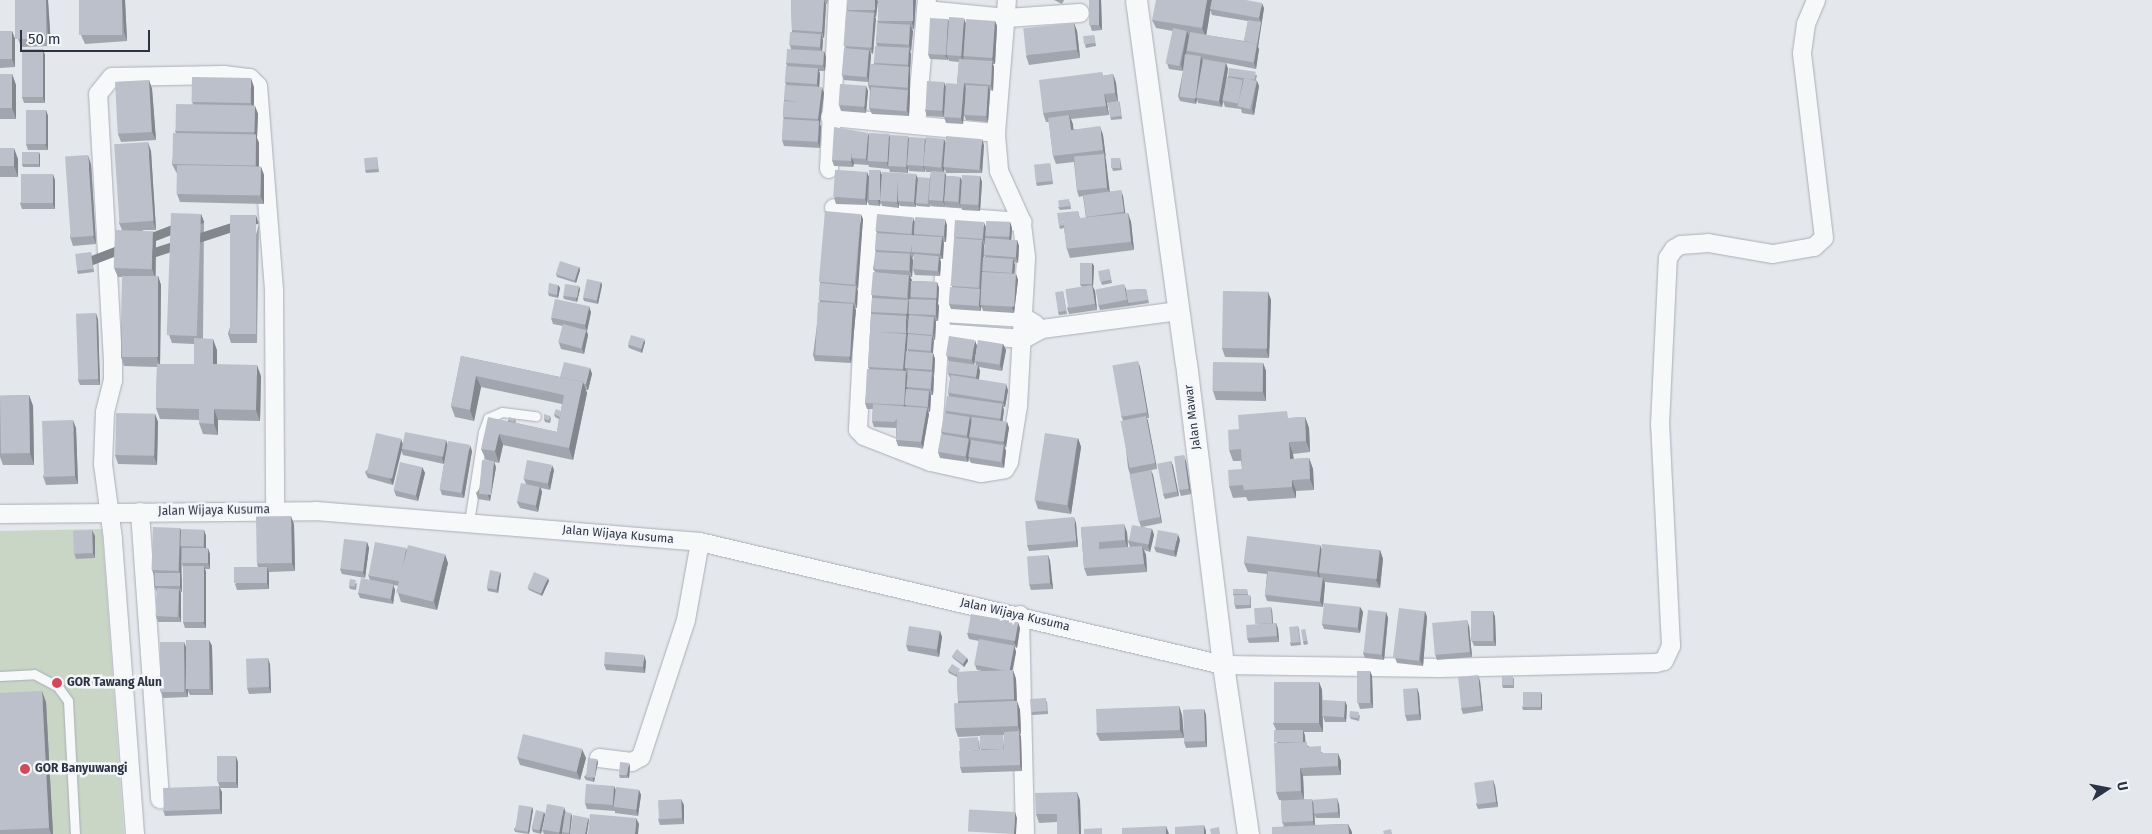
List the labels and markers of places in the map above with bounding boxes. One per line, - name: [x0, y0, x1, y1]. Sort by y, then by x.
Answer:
- place label: GOR Tawang Alun: [67, 676, 162, 690]
- marker: GOR Tawang Alun: [51, 677, 63, 689]
- place label: GOR Banyuwangi: [35, 762, 128, 776]
- marker: GOR Banyuwangi: [19, 763, 31, 775]

